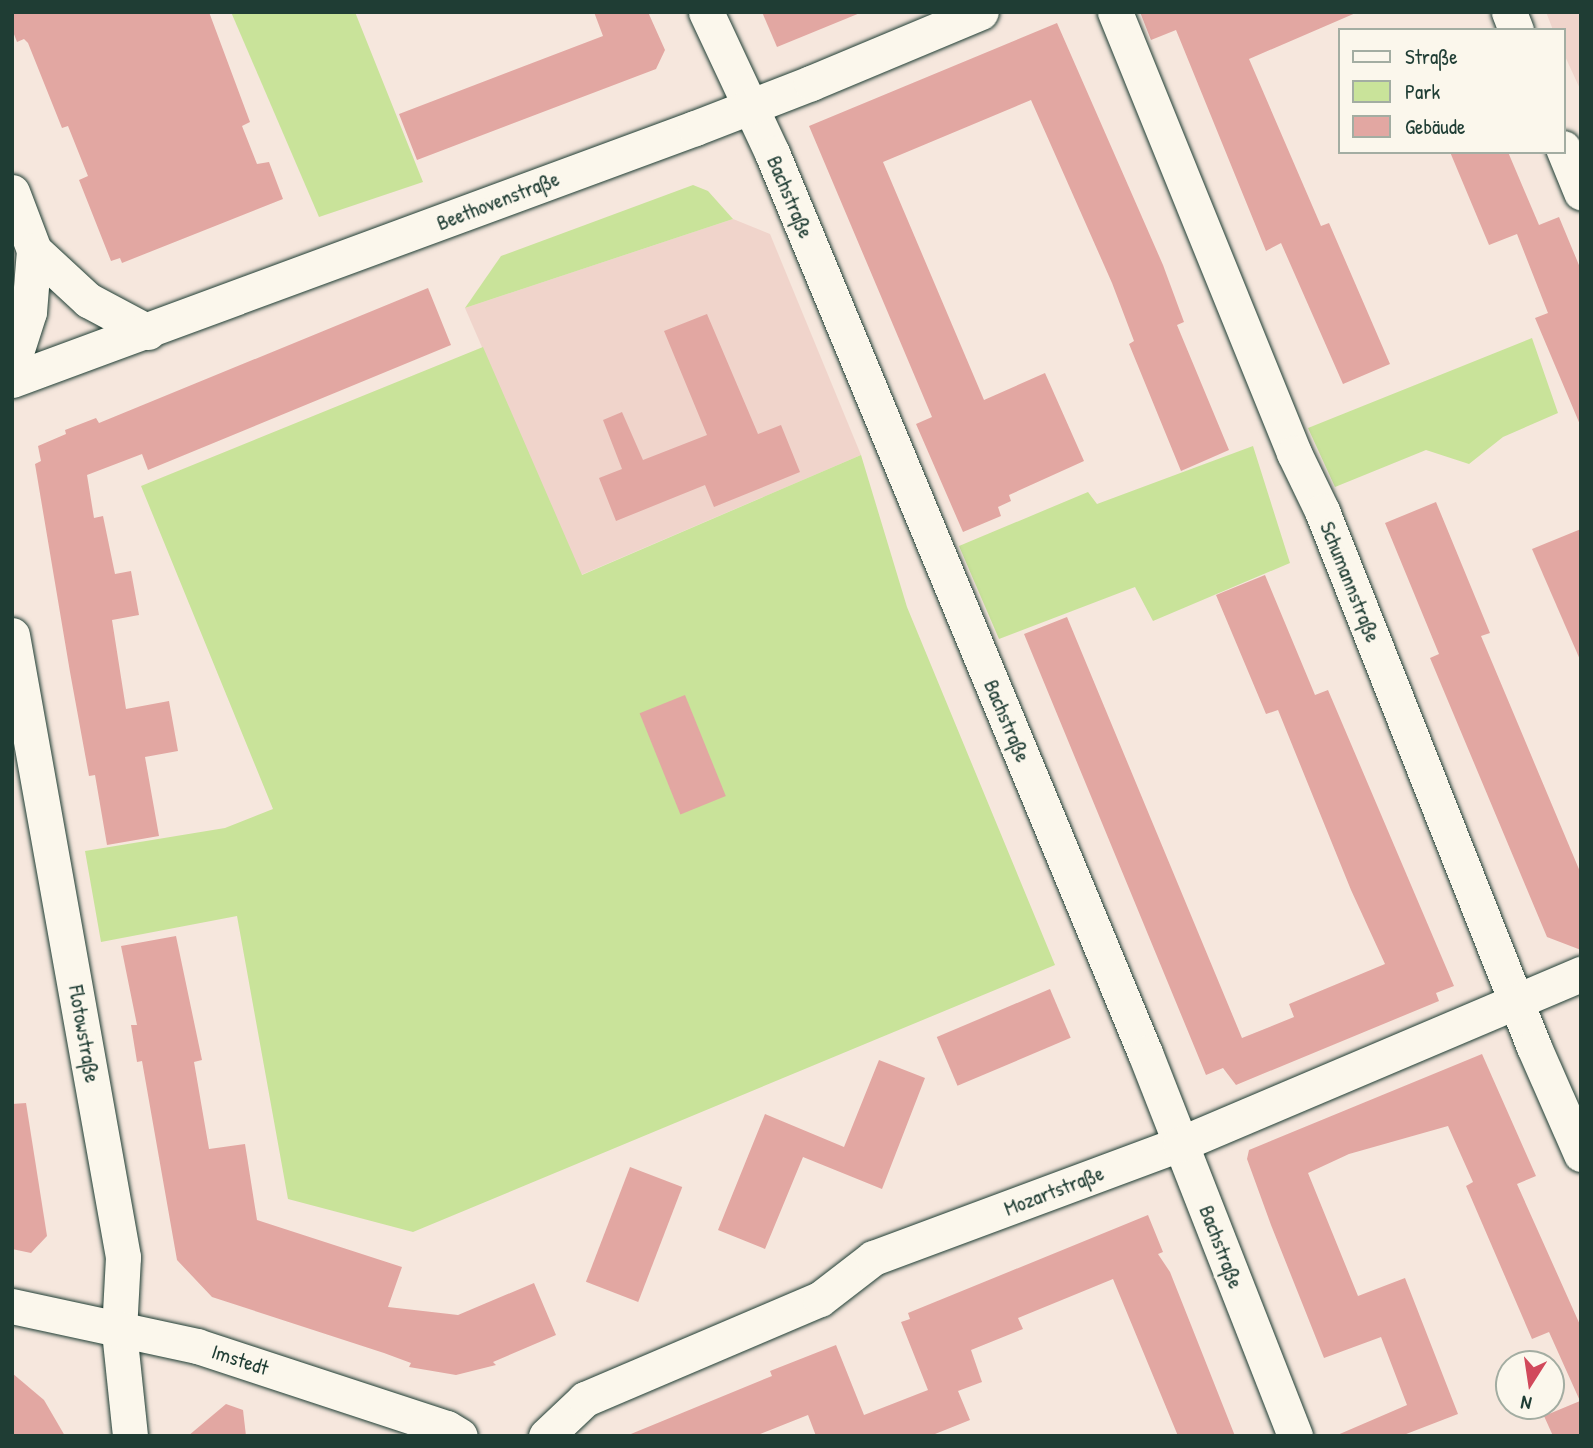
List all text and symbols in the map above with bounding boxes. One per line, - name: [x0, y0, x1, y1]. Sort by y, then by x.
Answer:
- legend: [1338, 28, 1565, 154]
- text: Straße: [1405, 42, 1458, 71]
- text: Park: [1405, 77, 1440, 106]
- text: Gebäude: [1405, 112, 1465, 141]
- street label: Bachstraße: [761, 152, 819, 242]
- street label: Beethovenstraße: [433, 166, 563, 236]
- street label: Schumannstraße: [1314, 518, 1386, 646]
- street label: Bachstraße: [978, 676, 1036, 766]
- street label: Flotowstraße: [63, 983, 105, 1085]
- street label: Mozartstraße: [1001, 1160, 1107, 1222]
- street label: Bachstraße: [1194, 1202, 1248, 1292]
- street label: Imstedt: [208, 1339, 272, 1381]
- north arrow: [1495, 1350, 1565, 1420]
- text: N: [1518, 1390, 1534, 1417]

